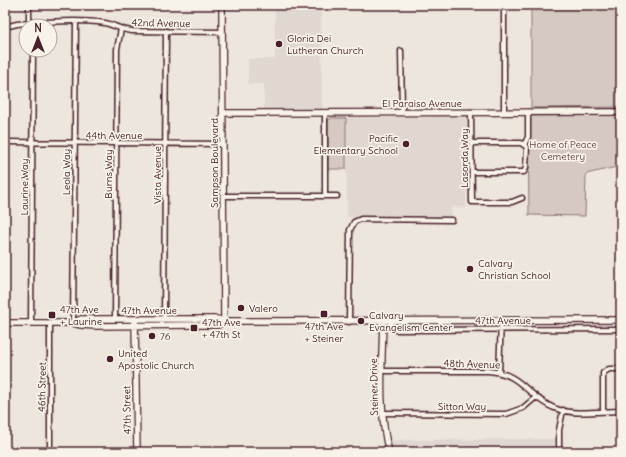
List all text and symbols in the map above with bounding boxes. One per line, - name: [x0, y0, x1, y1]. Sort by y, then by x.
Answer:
- street label: 42nd Avenue: [131, 16, 191, 30]
- north arrow: [18, 18, 58, 58]
- text: N: [34, 21, 42, 35]
- place label: Gloria Dei Lutheran Church: [287, 32, 364, 57]
- marker: Gloria Dei Lutheran Church: [274, 39, 284, 49]
- street label: El Paraiso Avenue: [382, 97, 462, 110]
- street label: Sampson Boulevard: [208, 118, 221, 208]
- street label: Lasorda Way: [458, 128, 471, 188]
- street label: 44th Avenue: [86, 129, 142, 142]
- place label: Pacific Elementary School: [314, 132, 398, 157]
- park label: Home of Peace Cemetery: [529, 138, 597, 163]
- marker: Pacific Elementary School: [401, 139, 411, 149]
- street label: Vista Avenue: [151, 146, 164, 204]
- street label: Leola Way: [60, 149, 73, 195]
- street label: Burns Way: [102, 149, 115, 199]
- street label: Laurine Way: [18, 159, 31, 215]
- place label: Calvary Christian School: [478, 257, 551, 282]
- marker: Calvary Christian School: [465, 264, 475, 274]
- place label: Valero: [249, 302, 278, 315]
- place label: 47th Ave + Laurine: [60, 303, 102, 328]
- marker: Valero: [236, 303, 246, 313]
- street label: 47th Avenue: [121, 304, 177, 317]
- marker: 47th Ave + Steiner: [319, 309, 329, 319]
- place label: Calvary Evangelism Center: [369, 309, 452, 334]
- marker: 47th Ave + Laurine: [47, 310, 57, 320]
- street label: 47th Avenue: [475, 314, 531, 327]
- place label: 47th Ave + 47th St: [202, 316, 241, 341]
- marker: Calvary Evangelism Center: [356, 316, 366, 326]
- place label: 47th Ave + Steiner: [304, 320, 344, 345]
- marker: 47th Ave + 47th St: [189, 323, 199, 333]
- place label: 76: [160, 330, 171, 343]
- marker: 76: [147, 331, 157, 341]
- place label: United Apostolic Church: [118, 347, 194, 372]
- marker: United Apostolic Church: [105, 354, 115, 364]
- street label: 48th Avenue: [443, 357, 501, 371]
- street label: Steiner Drive: [367, 358, 381, 416]
- street label: 46th Street: [35, 361, 49, 412]
- street label: 47th Street: [120, 385, 134, 435]
- street label: Sitton Way: [438, 400, 486, 413]

